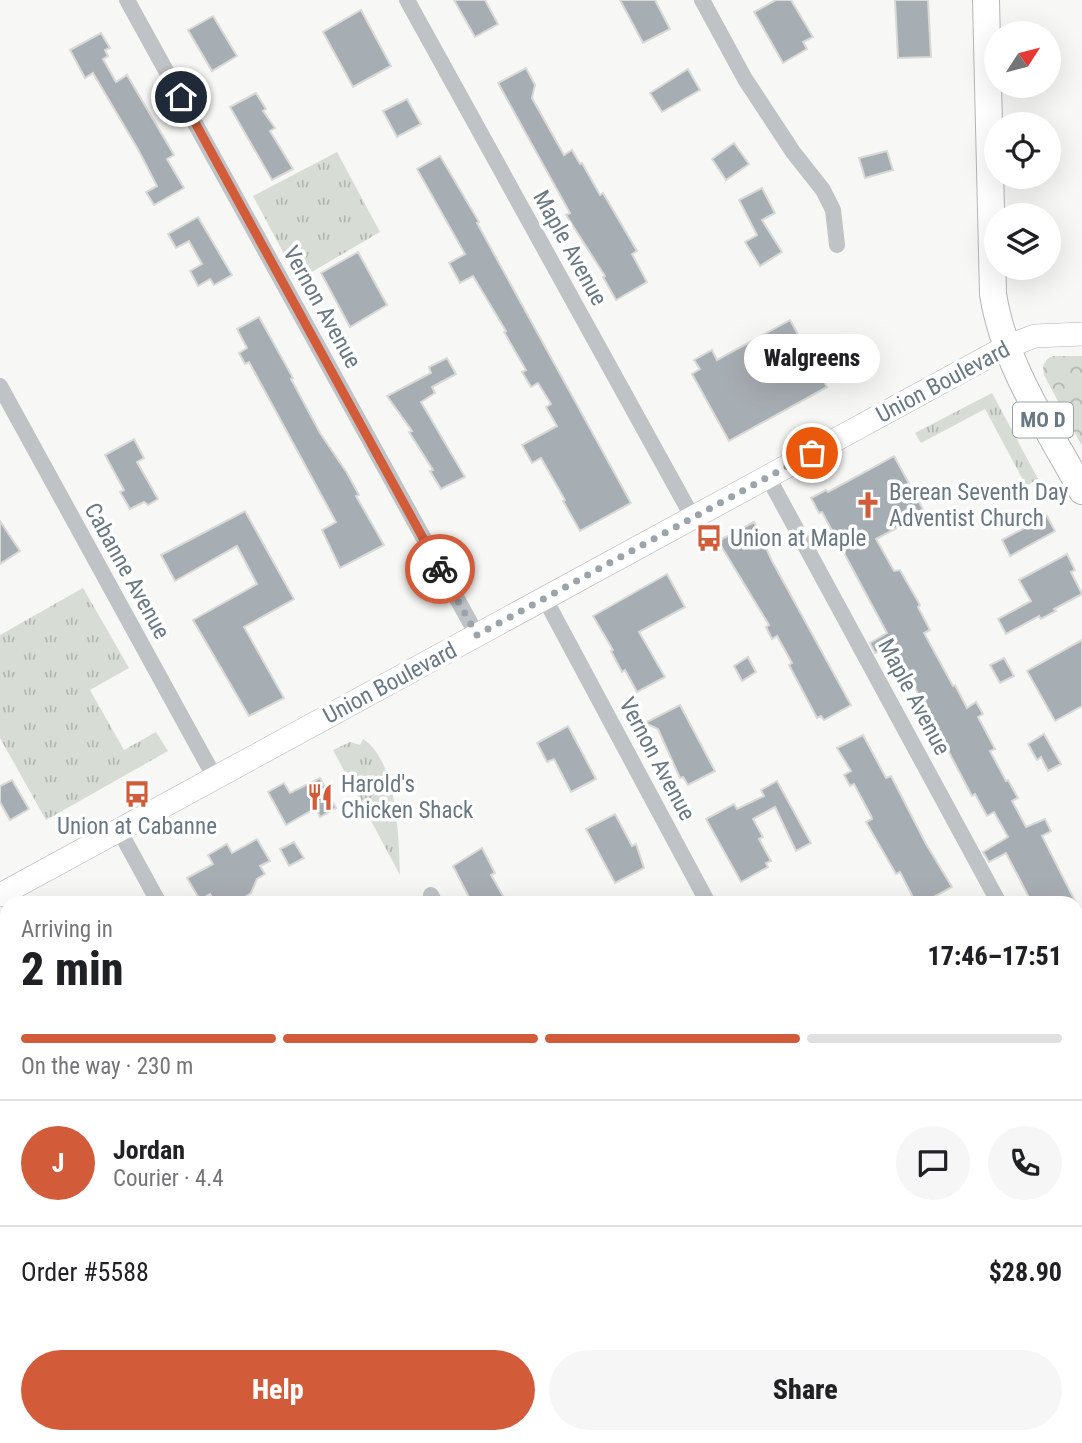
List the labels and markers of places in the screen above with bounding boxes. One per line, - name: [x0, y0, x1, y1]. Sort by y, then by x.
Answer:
- pin: [151, 67, 211, 127]
- callout: Walgreens: [744, 334, 880, 383]
- pin: [782, 423, 842, 483]
- place label: Berean Seventh Day Adventist Church: [889, 479, 1069, 532]
- church icon: Berean Seventh Day Adventist Church: [853, 490, 883, 520]
- bus stop icon: Union at Maple: [694, 523, 724, 553]
- place label: Union at Maple: [730, 525, 866, 552]
- place label: Harold's Chicken Shack: [341, 771, 474, 824]
- bus stop icon: Union at Cabanne: [122, 779, 152, 809]
- restaurant icon: Harold's Chicken Shack: [305, 782, 335, 812]
- place label: Union at Cabanne: [57, 813, 217, 840]

